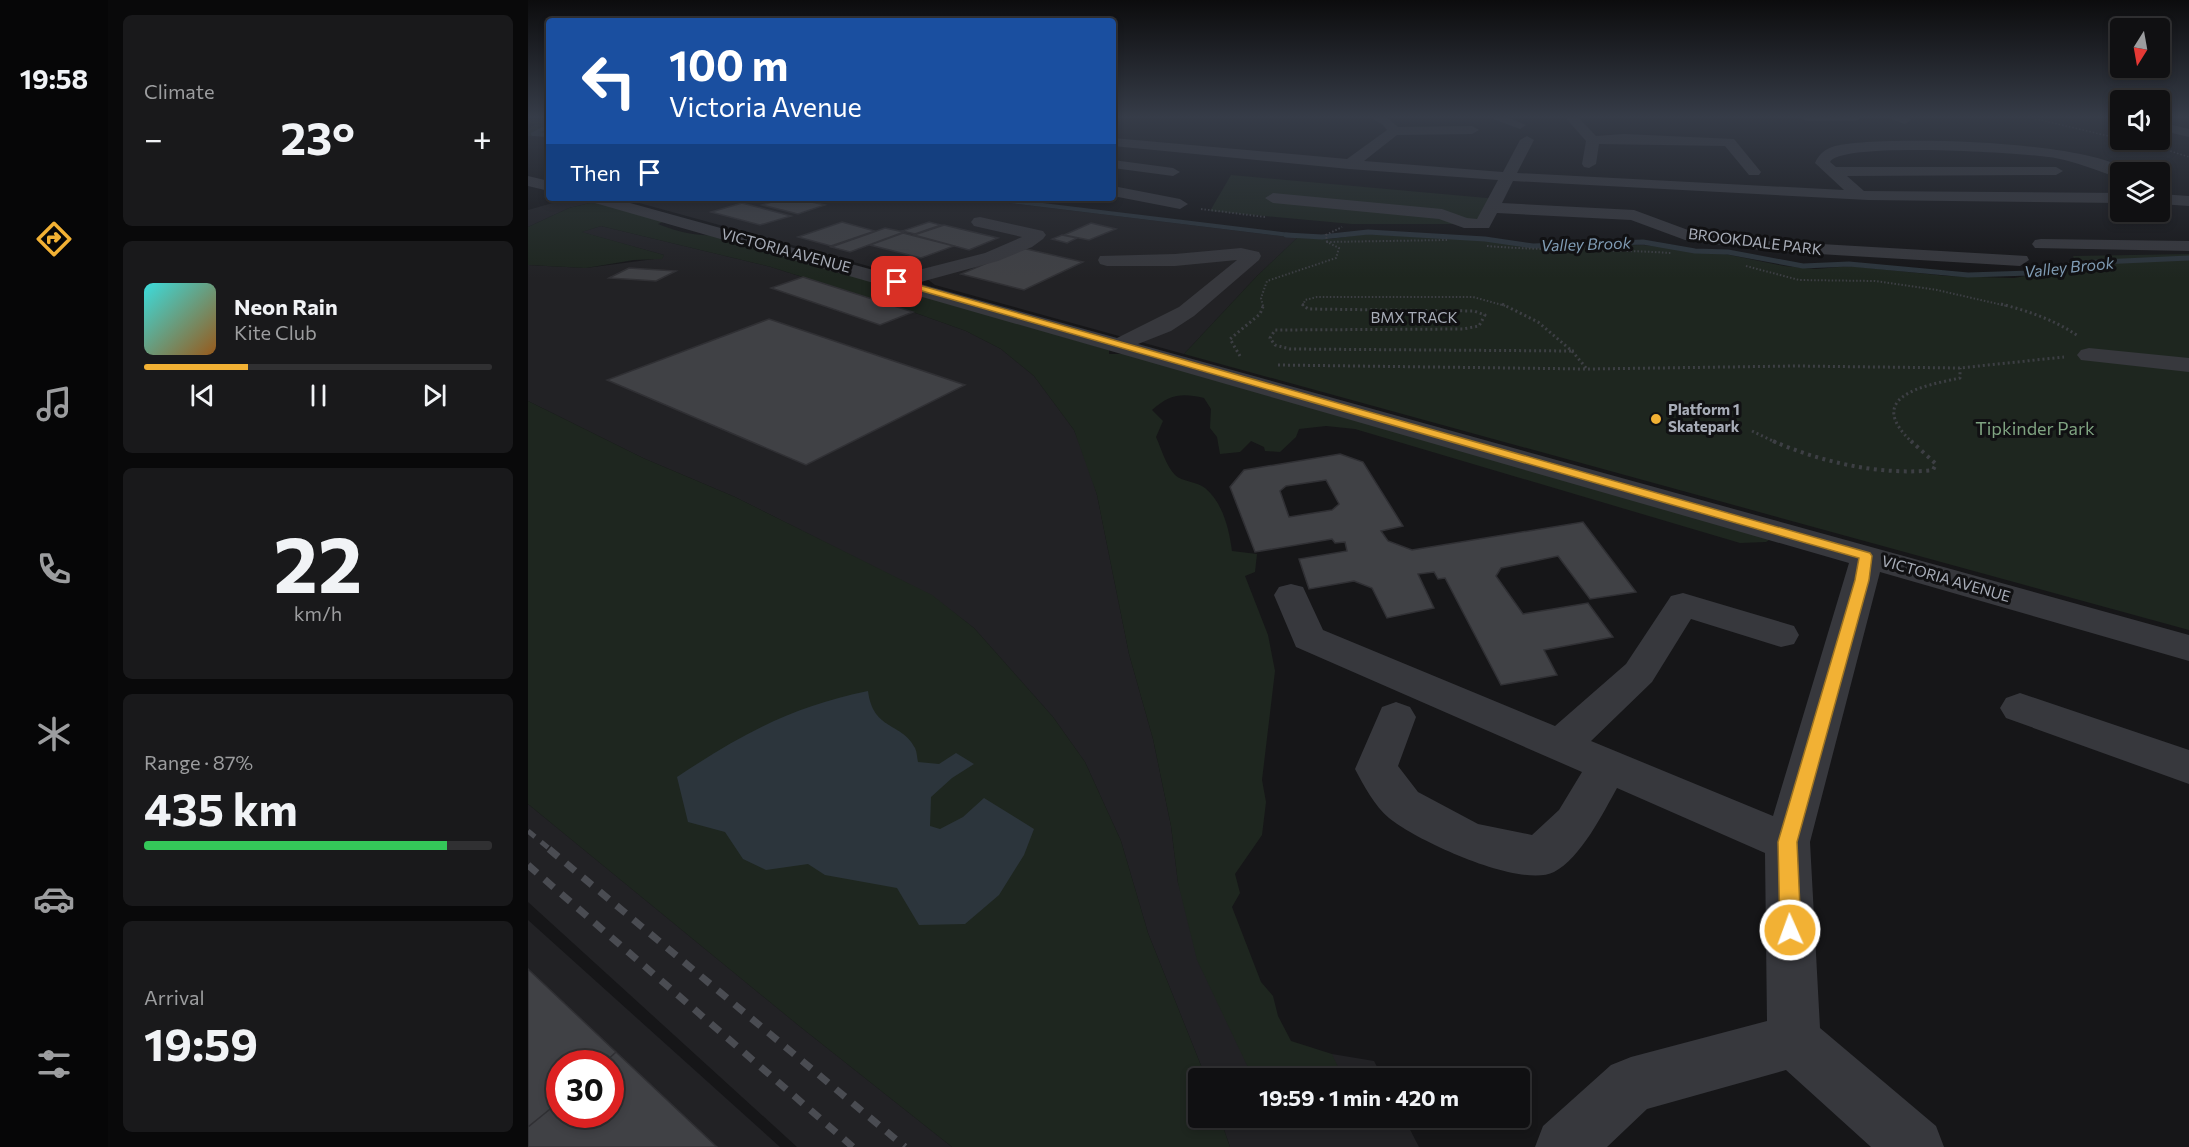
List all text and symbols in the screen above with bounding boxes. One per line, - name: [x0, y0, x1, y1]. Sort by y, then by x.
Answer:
- north arrow: [2110, 18, 2170, 78]
- map controls: [2110, 18, 2170, 222]
- text: 100 m: [669, 38, 789, 90]
- icon: left: [570, 42, 648, 120]
- text: 19:58: [20, 62, 88, 95]
- text: Climate: [144, 79, 214, 103]
- text: Victoria Avenue: [669, 90, 862, 123]
- button: sound: [2110, 90, 2170, 150]
- text: 23°: [281, 109, 355, 164]
- text: −: [144, 117, 163, 158]
- text: +: [473, 117, 492, 158]
- icon: arrive: [633, 156, 666, 189]
- text: Then: [570, 159, 621, 186]
- button: layers: [2110, 162, 2170, 222]
- icon: directions: [33, 218, 75, 260]
- street label: VICTORIA AVENUE: [720, 224, 853, 276]
- street label: BROOKDALE PARK: [1687, 224, 1823, 258]
- water label: Valley Brook: [1540, 232, 1632, 255]
- water label: Valley Brook: [2023, 252, 2115, 281]
- pin: [871, 256, 922, 307]
- icon: arrive: [880, 265, 913, 298]
- text: Neon Rain: [234, 293, 338, 320]
- street label: BMX TRACK: [1371, 308, 1458, 326]
- text: Kite Club: [234, 320, 317, 344]
- icon: previous: [186, 379, 219, 412]
- icon: pause: [302, 379, 335, 412]
- icon: next: [418, 379, 451, 412]
- icon: music: [33, 383, 75, 425]
- place label: Platform 1 Skatepark: [1668, 400, 1740, 435]
- marker: Platform 1 Skatepark: [1649, 412, 1663, 426]
- park label: Tipkinder Park: [1975, 417, 2095, 439]
- text: 22: [274, 514, 362, 609]
- icon: phone: [33, 548, 75, 590]
- street label: VICTORIA AVENUE: [1880, 551, 2013, 605]
- text: km/h: [294, 601, 342, 625]
- icon: climate: [33, 713, 75, 755]
- text: Range · 87%: [144, 750, 253, 774]
- text: 435 km: [144, 780, 298, 835]
- icon: car: [33, 878, 75, 920]
- position arrow: [1758, 898, 1822, 962]
- text: Arrival: [144, 985, 205, 1009]
- text: 19:59: [144, 1015, 258, 1070]
- icon: filters: [33, 1043, 75, 1085]
- speed limit sign: 30: [546, 1050, 624, 1128]
- text: 19:59 · 1 min · 420 m: [1259, 1084, 1459, 1111]

